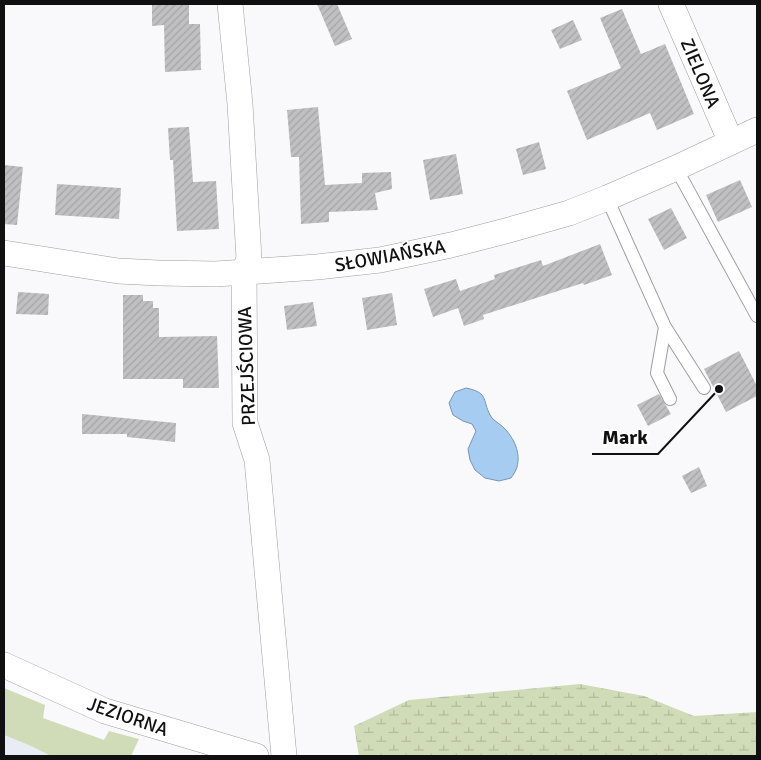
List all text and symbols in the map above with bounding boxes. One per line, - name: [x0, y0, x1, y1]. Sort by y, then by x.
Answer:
- street label: ZIELONA: [675, 35, 726, 112]
- street label: SŁOWIAŃSKA: [333, 234, 448, 278]
- street label: PRZEJŚCIOWA: [233, 306, 261, 426]
- callout: Mark: [592, 419, 658, 454]
- text: Mark: [602, 425, 648, 450]
- street label: JEZIORNA: [84, 692, 172, 742]

